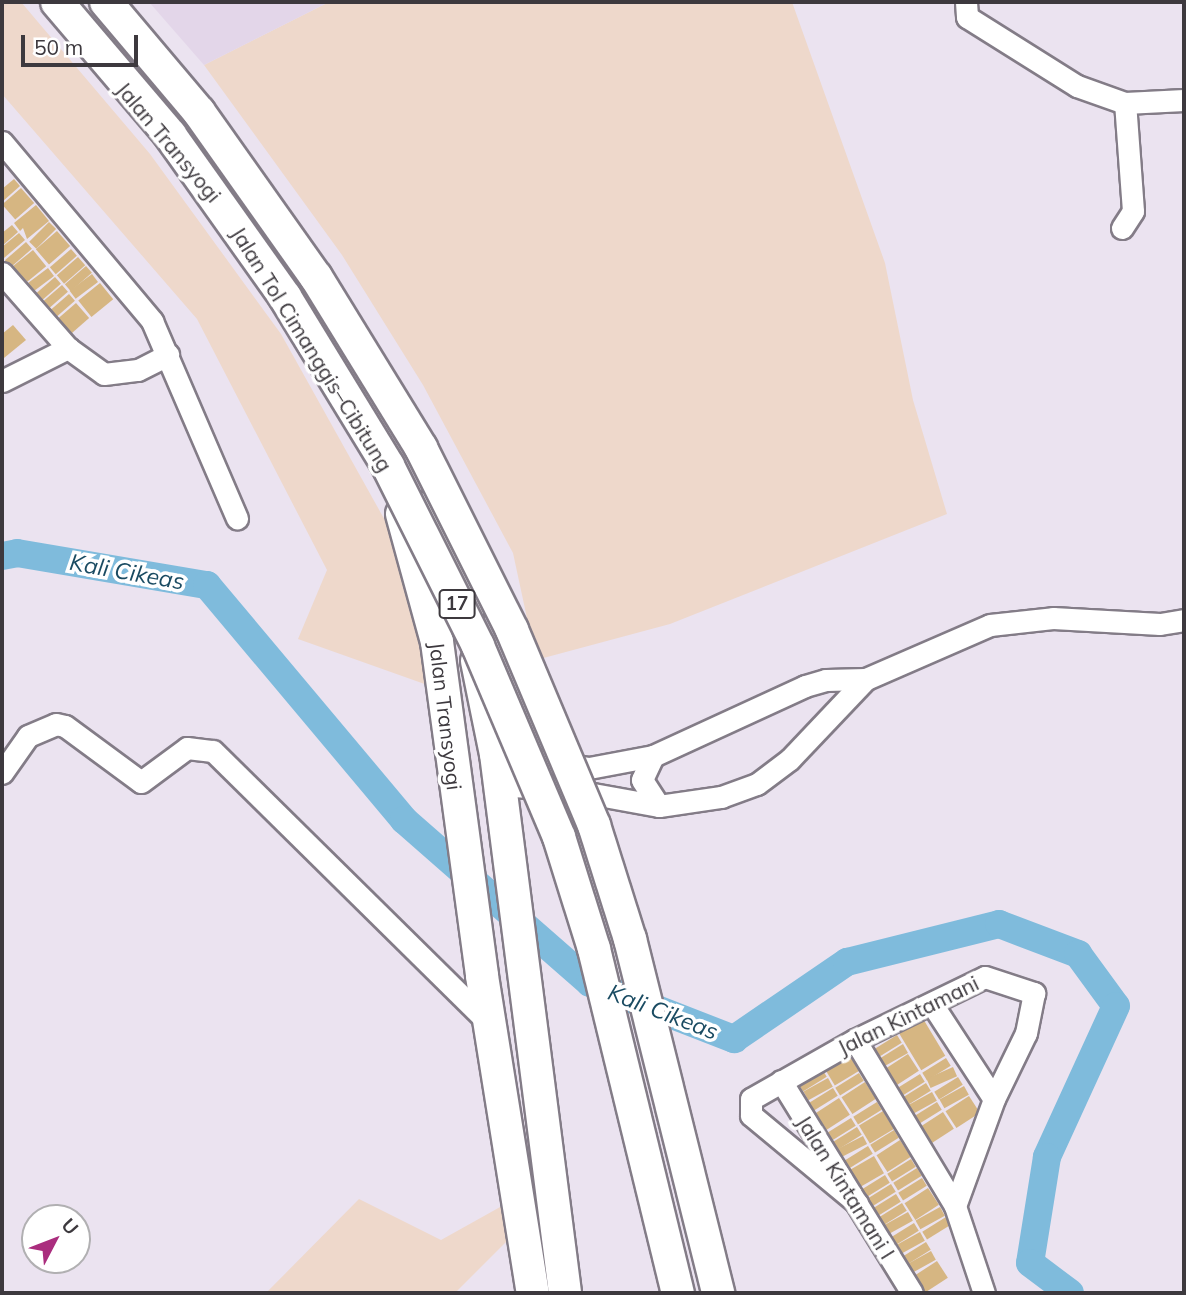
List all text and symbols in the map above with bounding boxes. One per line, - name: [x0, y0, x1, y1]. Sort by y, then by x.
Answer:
- scale bar: [24, 21, 142, 65]
- text: 50 m: [34, 34, 83, 60]
- street label: Jalan Transyogi: [111, 77, 227, 207]
- street label: Jalan Tol Cimanggis–Cibitung: [226, 222, 398, 476]
- water label: Kali Cikeas: [68, 548, 186, 596]
- road number: 17: [438, 589, 476, 620]
- street label: Jalan Transyogi: [424, 640, 468, 792]
- street label: Jalan Kintamani: [833, 970, 983, 1060]
- water label: Kali Cikeas: [604, 978, 722, 1046]
- street label: Jalan Kintamani I: [792, 1110, 900, 1264]
- north arrow: [21, 1204, 91, 1274]
- text: U: [56, 1213, 84, 1240]

